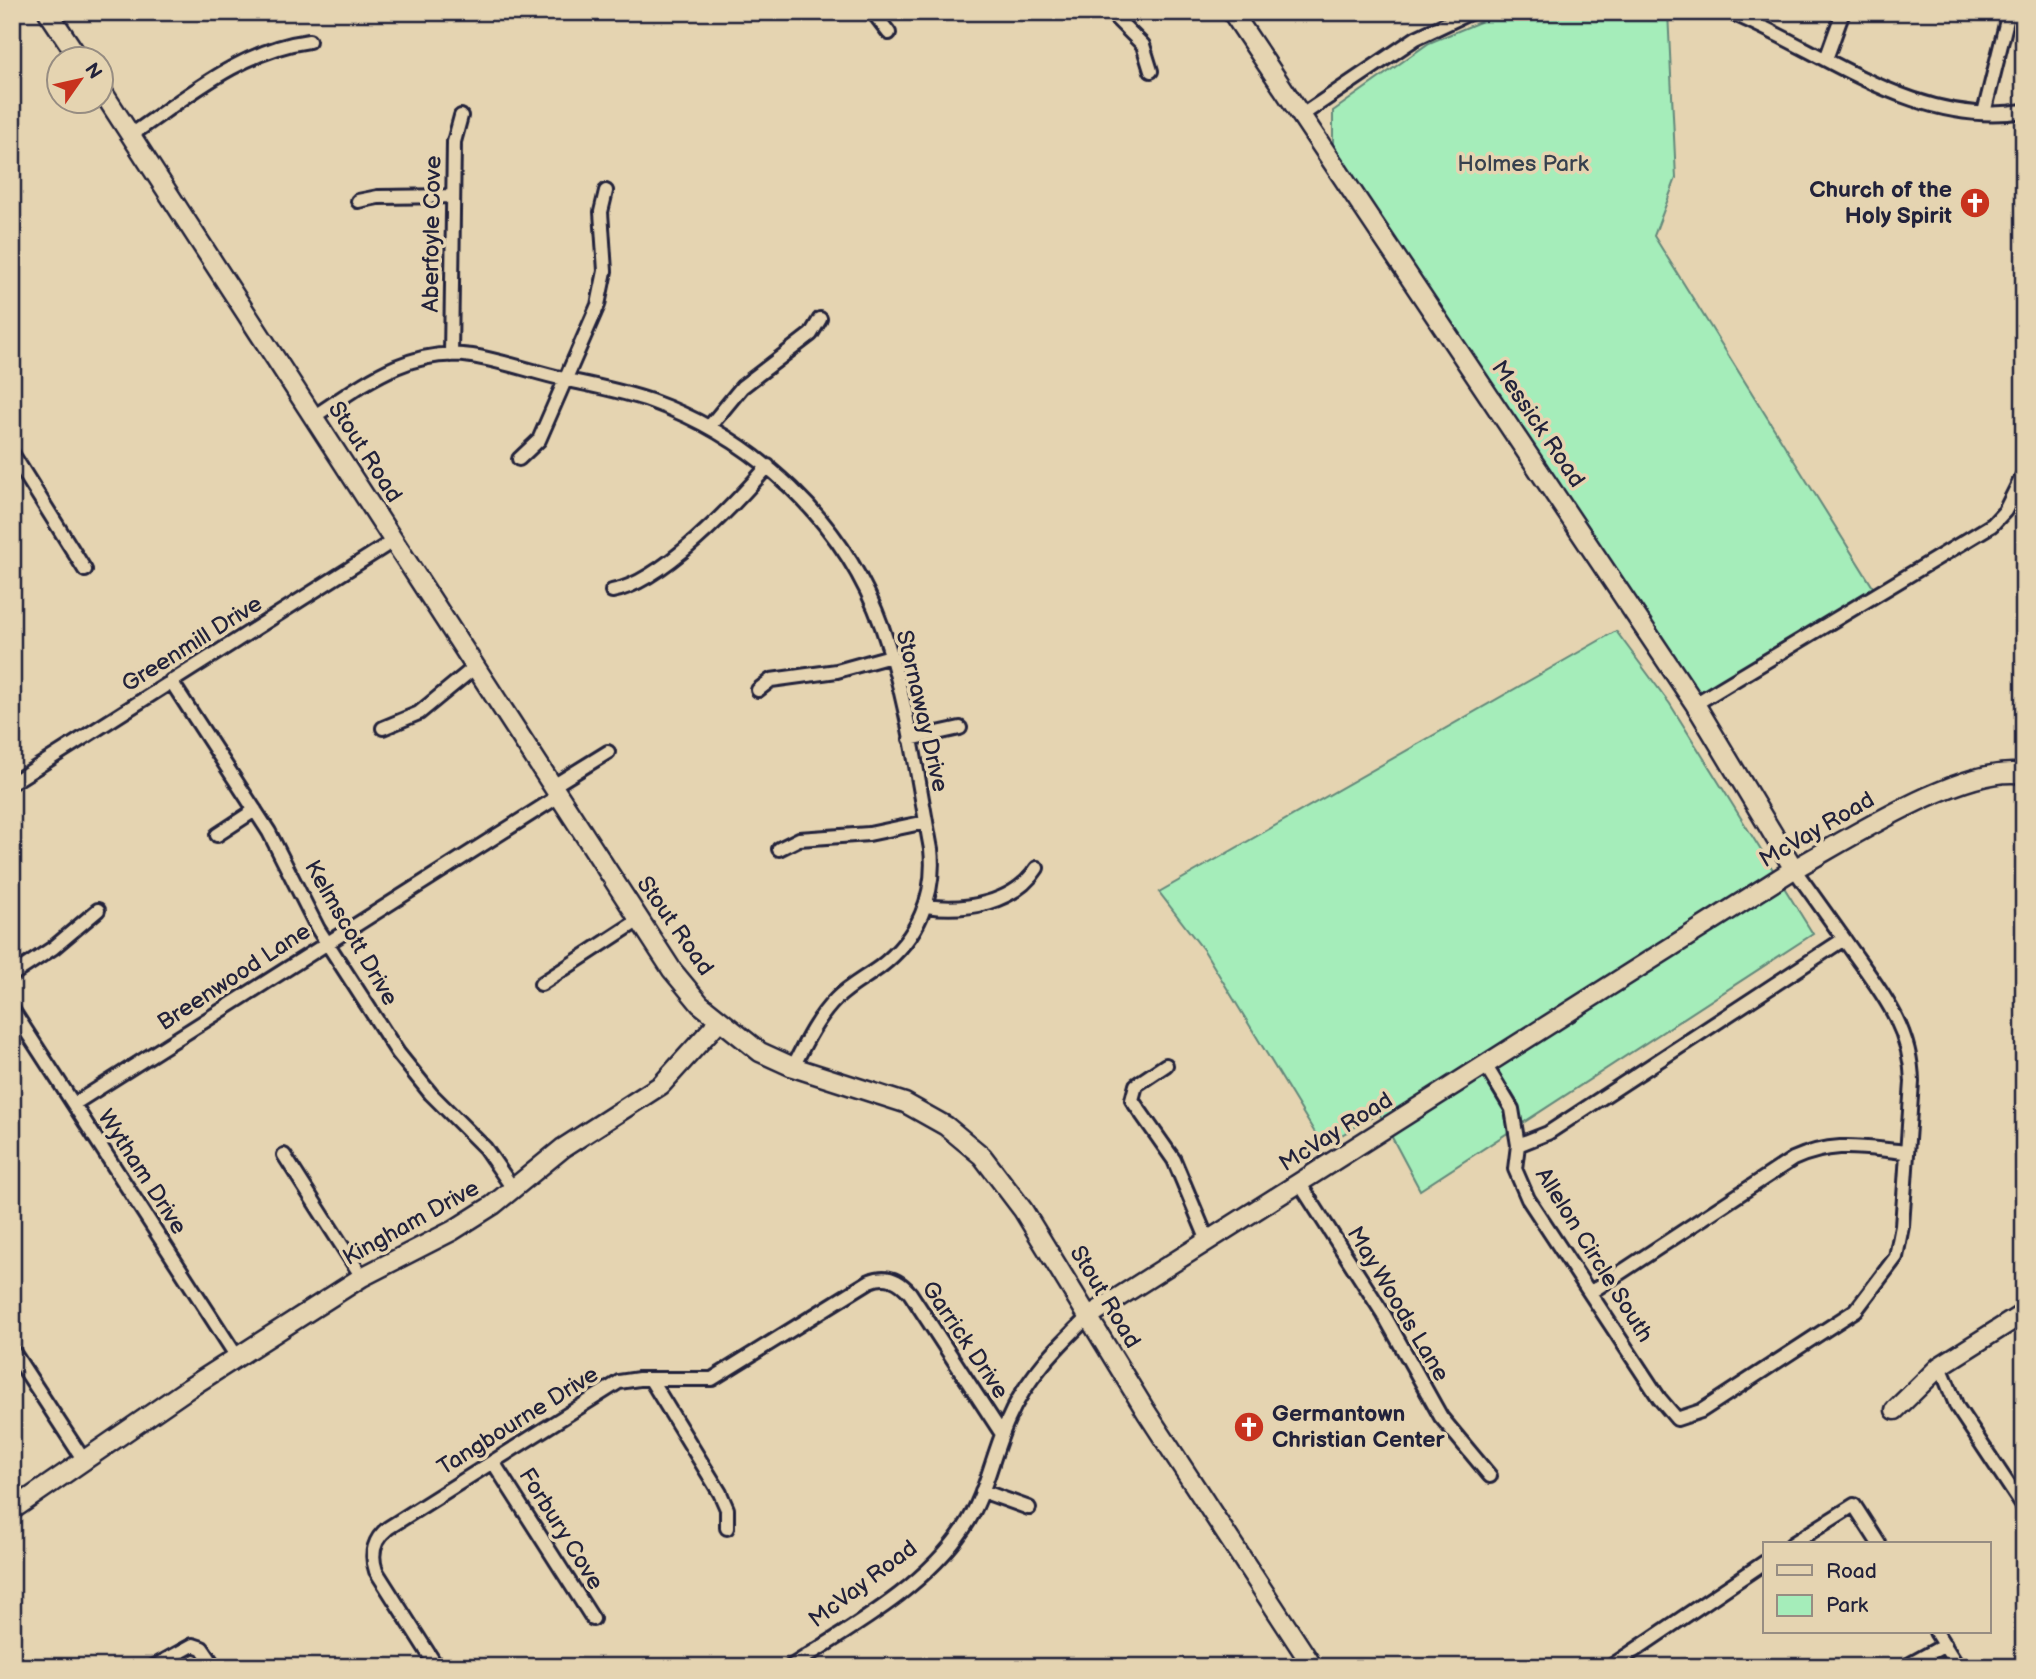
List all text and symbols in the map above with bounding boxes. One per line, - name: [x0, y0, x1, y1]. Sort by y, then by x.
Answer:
- north arrow: [46, 46, 116, 116]
- text: N: [79, 59, 106, 84]
- park label: Holmes Park: [1457, 150, 1589, 178]
- street label: Aberfoyle Cove: [417, 155, 447, 313]
- place label: Church of the Holy Spirit: [1809, 176, 1952, 230]
- church icon: Church of the Holy Spirit: [1958, 186, 1992, 220]
- street label: Messick Road: [1485, 355, 1591, 493]
- street label: Stout Road: [322, 396, 408, 508]
- street label: Greenmill Drive: [117, 590, 267, 698]
- street label: Stornaway Drive: [890, 627, 954, 795]
- street label: McVay Road: [1754, 786, 1880, 874]
- street label: Kelmscott Drive: [298, 855, 404, 1011]
- street label: Stout Road: [631, 871, 719, 981]
- street label: Breenwood Lane: [152, 917, 316, 1037]
- street label: McVay Road: [1274, 1086, 1398, 1178]
- street label: Wytham Drive: [91, 1104, 193, 1240]
- street label: Allelon Circle South: [1529, 1163, 1659, 1347]
- street label: Kingham Drive: [338, 1174, 484, 1272]
- street label: May Woods Lane: [1341, 1221, 1455, 1387]
- street label: Stout Road: [1063, 1241, 1147, 1353]
- street label: Garrick Drive: [915, 1276, 1015, 1404]
- street label: Tangbourne Drive: [432, 1360, 604, 1482]
- place label: Germantown Christian Center: [1272, 1400, 1446, 1454]
- church icon: Germantown Christian Center: [1232, 1410, 1266, 1444]
- street label: Forbury Cove: [513, 1463, 609, 1595]
- street label: McVay Road: [803, 1534, 923, 1634]
- legend: [1763, 1542, 1990, 1634]
- text: Road: [1826, 1559, 1877, 1584]
- text: Park: [1826, 1593, 1869, 1618]

